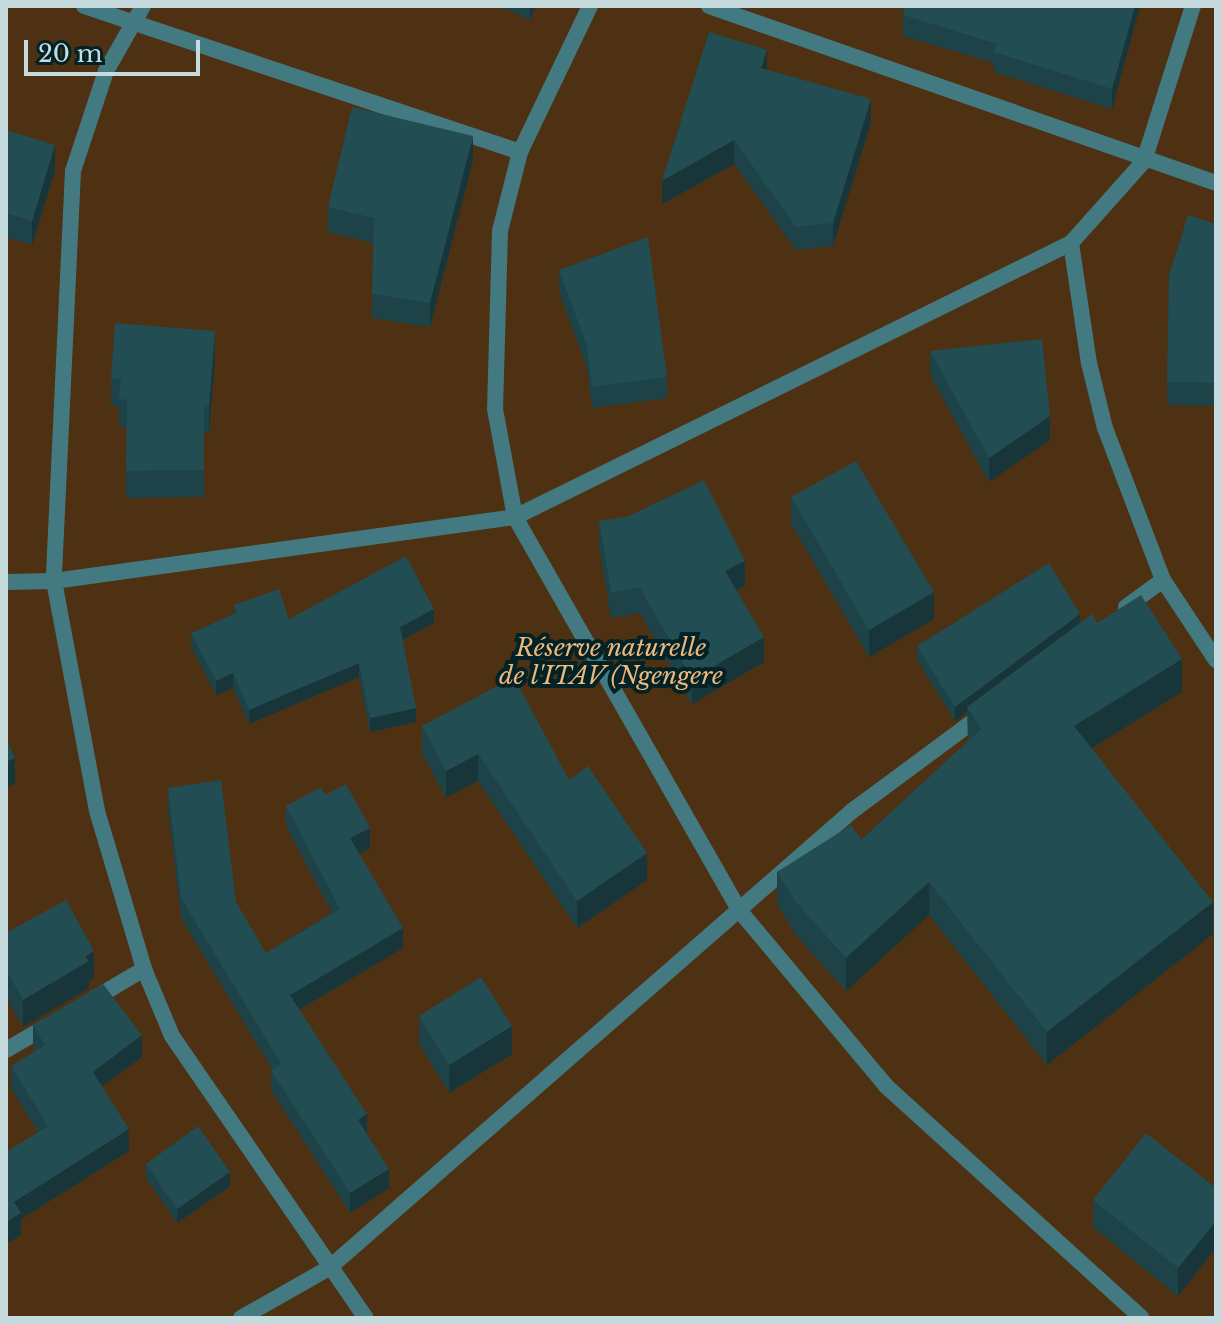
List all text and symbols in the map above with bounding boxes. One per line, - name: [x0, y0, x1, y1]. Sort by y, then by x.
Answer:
- scale bar: [28, 24, 204, 74]
- text: 20 m: [38, 39, 103, 68]
- park label: Réserve naturelle de l'ITAV (Ngengere: [499, 634, 723, 690]

